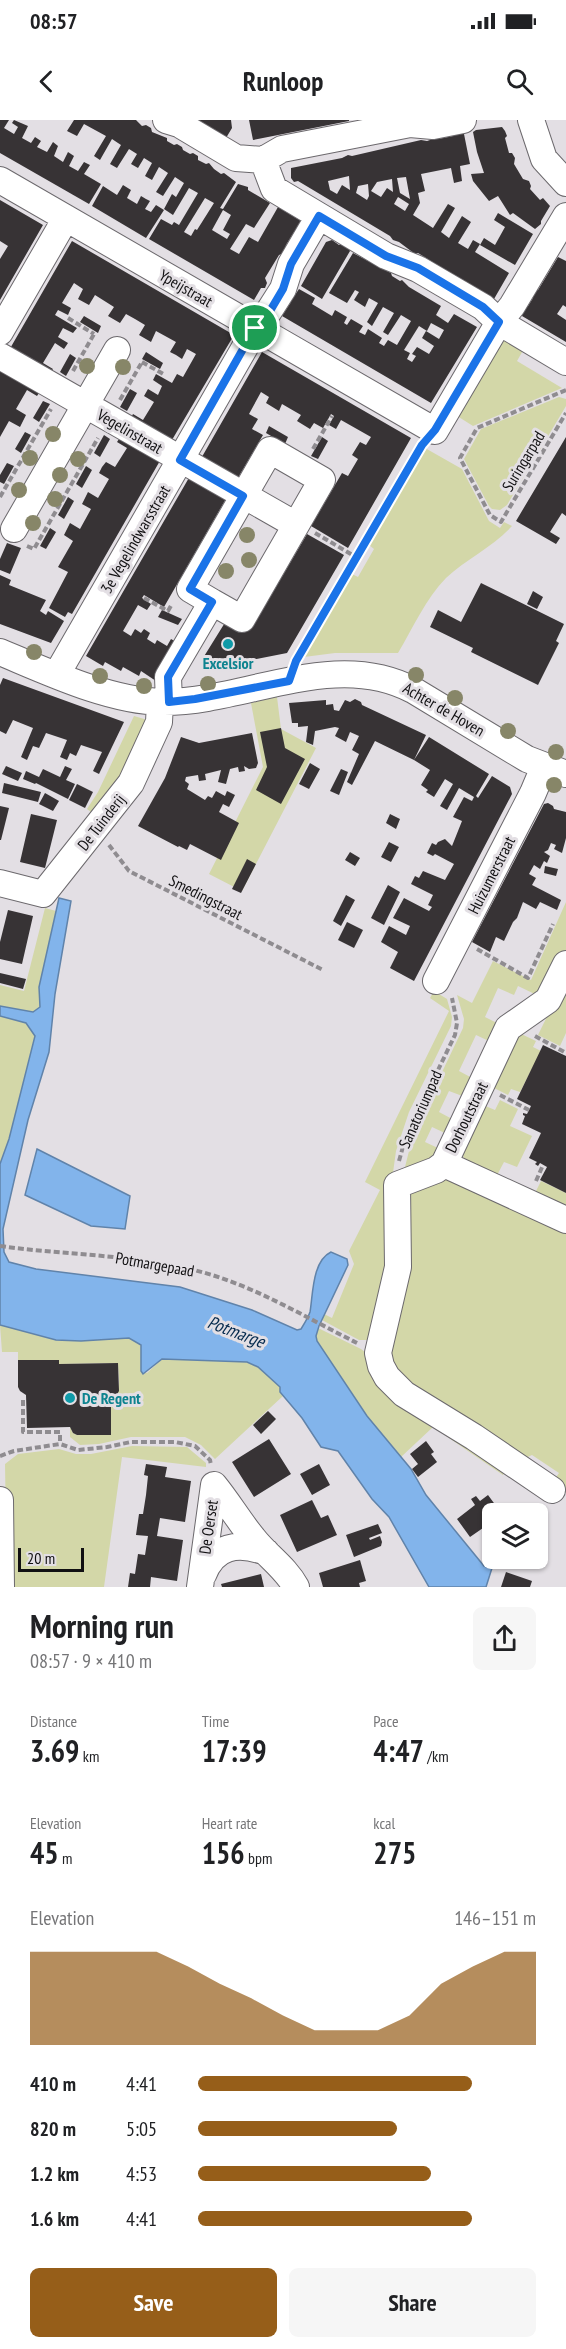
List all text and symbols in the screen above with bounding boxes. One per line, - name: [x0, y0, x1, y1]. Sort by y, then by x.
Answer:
- text: 08:57: [30, 7, 78, 35]
- text: Runloop: [243, 64, 323, 98]
- icon: back: [30, 65, 63, 98]
- icon: search: [503, 65, 536, 98]
- street label: Ypeijstraat: [156, 265, 217, 312]
- pin: [229, 302, 280, 353]
- icon: arrive: [238, 311, 271, 344]
- street label: Vegelinstraat: [93, 404, 167, 458]
- street label: Suringarpad: [497, 427, 549, 495]
- street label: 3e Vegelindwarsstraat: [96, 481, 174, 597]
- marker: Excelsior: [221, 637, 235, 651]
- place label: Excelsior: [203, 653, 254, 673]
- street label: Achter de Hoven: [400, 678, 488, 740]
- street label: De Tuinderij: [73, 790, 129, 854]
- street label: Huizumerstraat: [463, 832, 519, 917]
- street label: Smedingstraat: [166, 870, 247, 924]
- street label: Sanatoriumpad: [394, 1067, 446, 1151]
- street label: Dorhoutstraat: [440, 1078, 492, 1156]
- street label: Potmargepaad: [114, 1247, 196, 1281]
- water label: Potmarge: [204, 1310, 269, 1353]
- place label: De Regent: [82, 1388, 141, 1408]
- marker: De Regent: [63, 1391, 77, 1405]
- street label: De Oerset: [194, 1498, 222, 1555]
- map controls: [482, 1503, 548, 1569]
- button: layers: [482, 1503, 548, 1569]
- scale bar: [18, 1545, 84, 1572]
- text: 20 m: [27, 1548, 55, 1568]
- text: Morning run: [30, 1604, 174, 1647]
- button: share: [473, 1607, 536, 1670]
- text: 08:57 · 9 × 410 m: [30, 1648, 152, 1674]
- text: Distance: [30, 1711, 77, 1731]
- text: Time: [202, 1711, 229, 1731]
- text: Pace: [373, 1711, 399, 1731]
- text: 3.69: [30, 1731, 79, 1770]
- text: 17:39: [202, 1731, 267, 1770]
- text: 4:47: [373, 1731, 424, 1770]
- text: km: [79, 1746, 99, 1766]
- text: /km: [424, 1746, 449, 1766]
- text: Elevation: [30, 1813, 81, 1833]
- text: Heart rate: [202, 1813, 257, 1833]
- text: kcal: [373, 1813, 395, 1833]
- text: 45: [30, 1833, 59, 1872]
- text: 156: [202, 1833, 245, 1872]
- text: 275: [373, 1833, 416, 1872]
- text: m: [59, 1848, 73, 1868]
- text: bpm: [245, 1848, 272, 1868]
- text: Elevation: [30, 1905, 94, 1931]
- text: 146–151 m: [454, 1905, 536, 1931]
- text: 410 m: [30, 2071, 76, 2097]
- text: 4:41: [126, 2071, 157, 2097]
- text: 820 m: [30, 2116, 76, 2142]
- text: 5:05: [126, 2116, 157, 2142]
- text: 1.2 km: [30, 2161, 79, 2187]
- text: 4:53: [126, 2161, 157, 2187]
- text: 1.6 km: [30, 2206, 79, 2232]
- text: 4:41: [126, 2206, 157, 2232]
- button: Save: [30, 2268, 277, 2337]
- button: Share: [289, 2268, 536, 2337]

